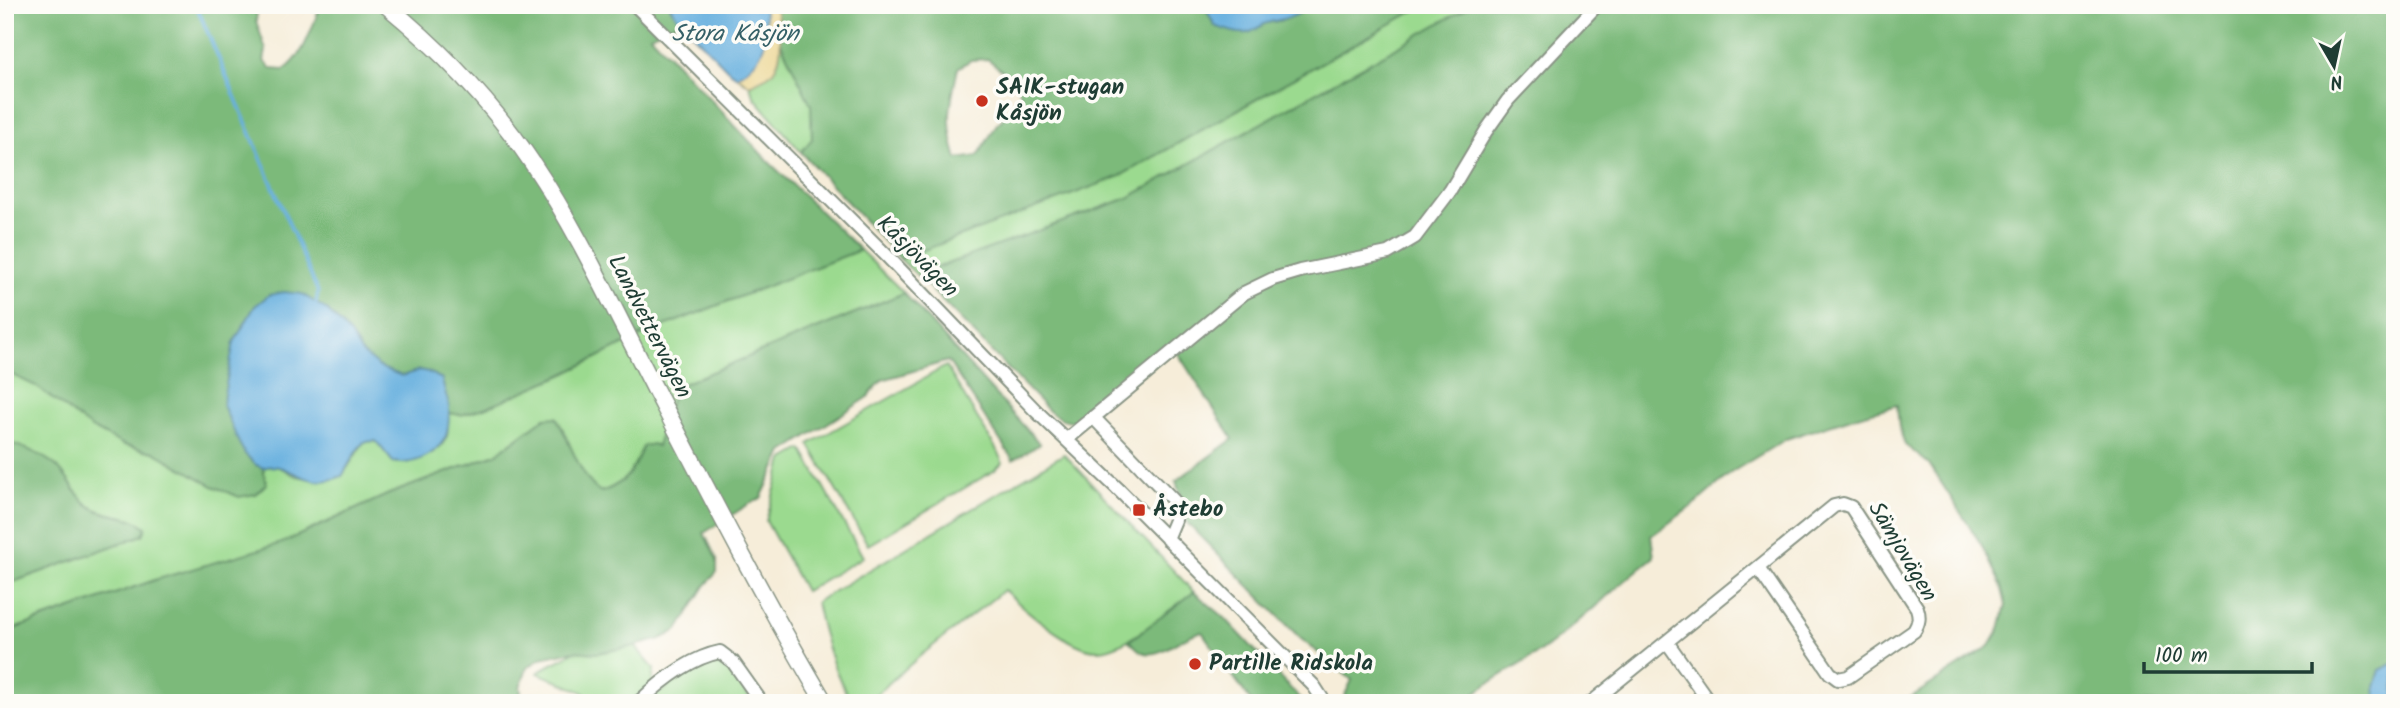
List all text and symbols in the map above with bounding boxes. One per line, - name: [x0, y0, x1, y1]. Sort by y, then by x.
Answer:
- water label: Stora Kåsjön: [671, 15, 801, 54]
- north arrow: [2298, 32, 2368, 102]
- text: N: [2328, 65, 2345, 97]
- place label: SAIK-stugan Kåsjön: [996, 70, 1124, 132]
- marker: SAIK-stugan Kåsjön: [974, 93, 990, 109]
- street label: Kåsjövägen: [867, 207, 967, 307]
- street label: Landvettervägen: [597, 249, 701, 405]
- place label: Åstebo: [1153, 492, 1223, 528]
- street label: Sämjovägen: [1858, 495, 1946, 609]
- marker: Åstebo: [1131, 502, 1147, 518]
- scale bar: [2144, 631, 2312, 675]
- text: 100 m: [2155, 640, 2208, 673]
- place label: Partille Ridskola: [1209, 646, 1373, 682]
- marker: Partille Ridskola: [1187, 656, 1203, 672]

